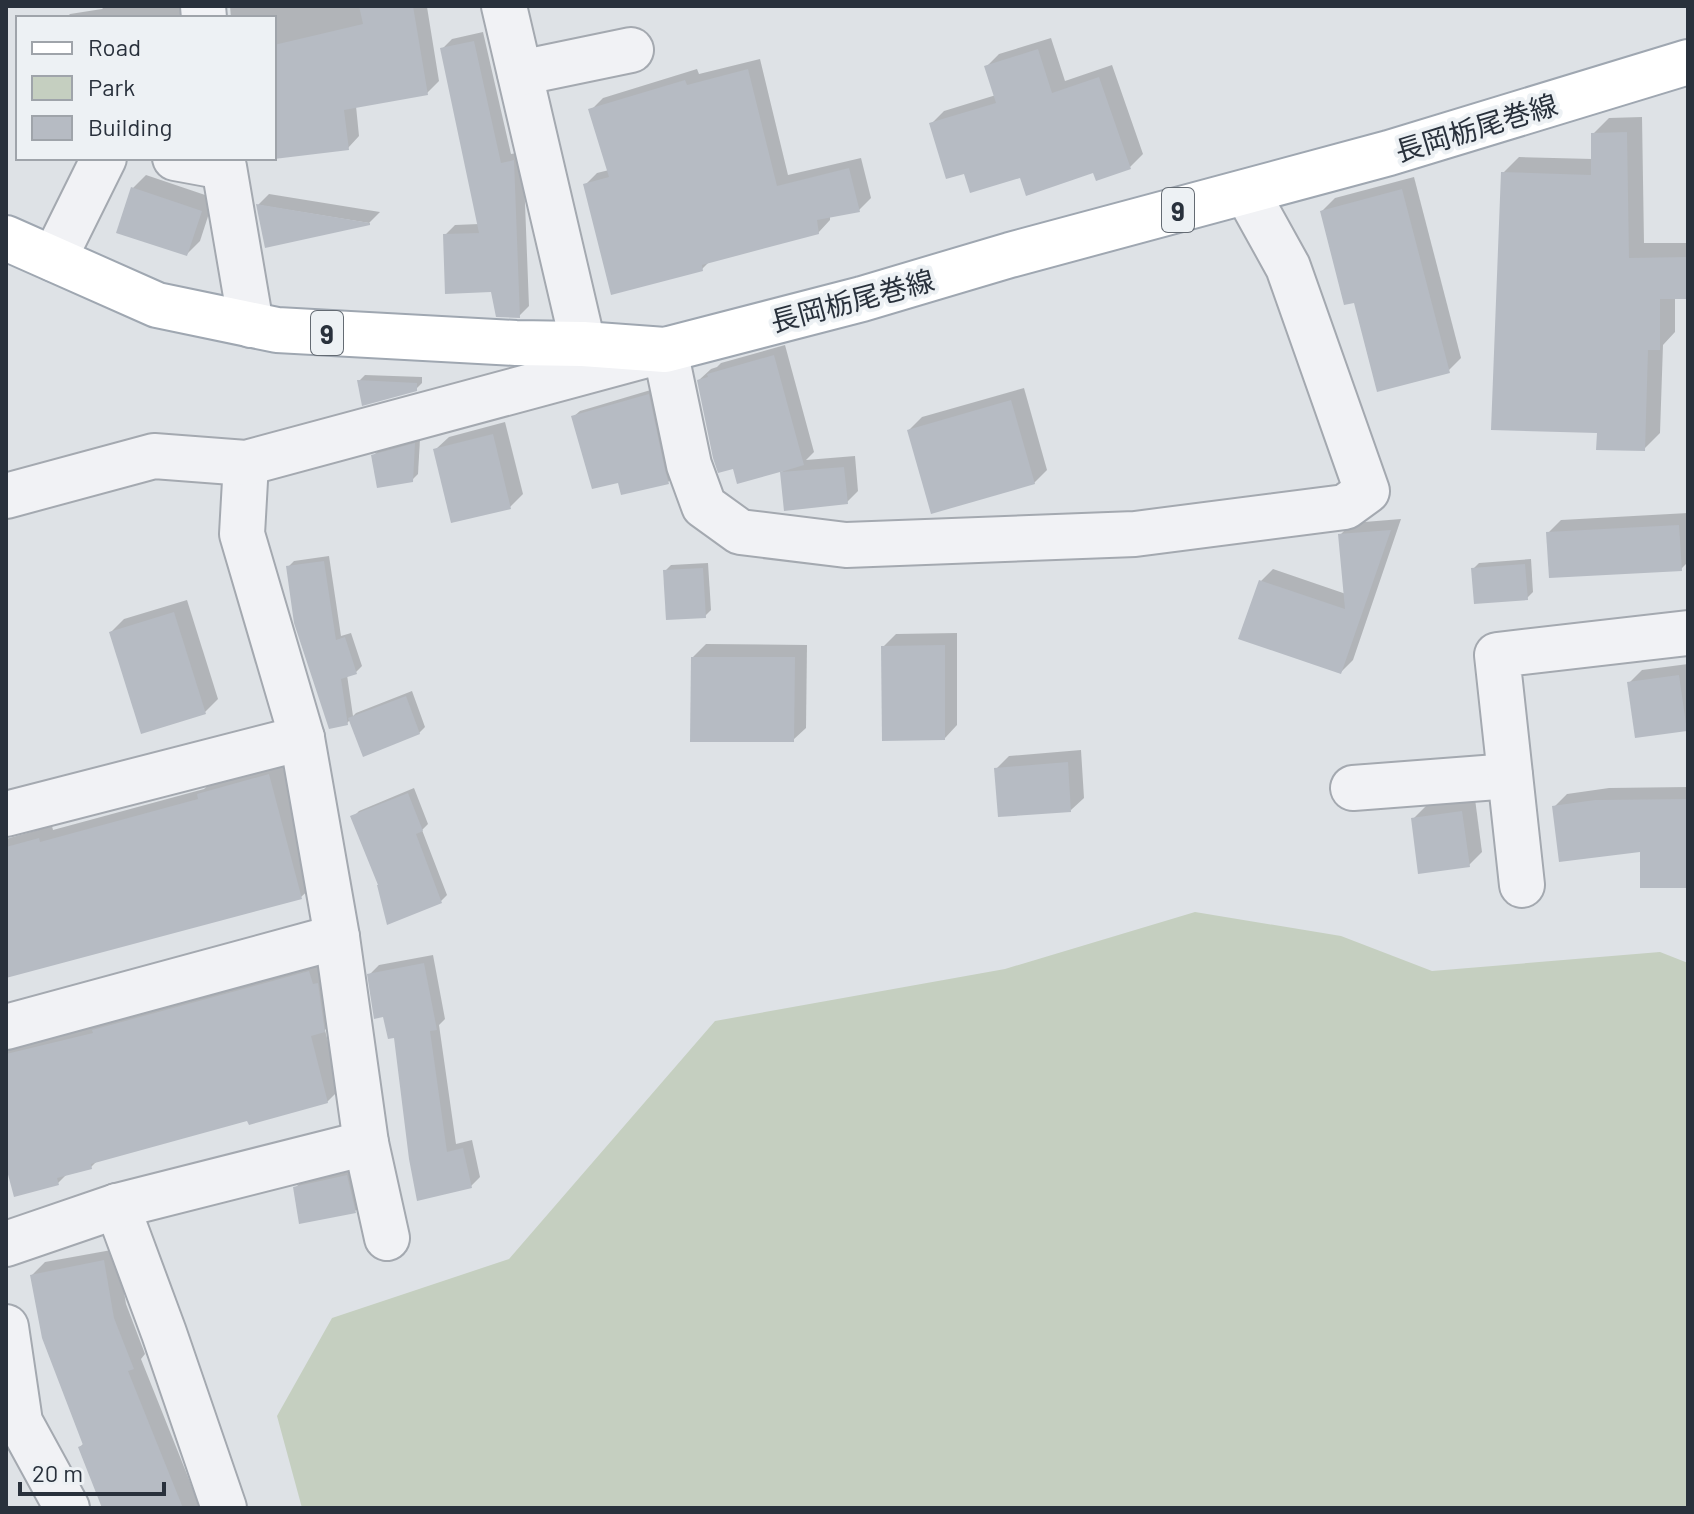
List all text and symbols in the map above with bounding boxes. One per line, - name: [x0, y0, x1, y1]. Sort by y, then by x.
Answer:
- legend: [16, 16, 276, 160]
- text: Road: [88, 32, 141, 61]
- text: Park: [88, 72, 135, 101]
- street label: 長岡栃尾巻線: [1391, 86, 1561, 168]
- text: Building: [88, 112, 172, 141]
- road number: 9: [1162, 188, 1194, 232]
- street label: 長岡栃尾巻線: [766, 262, 938, 338]
- road number: 9: [311, 311, 343, 355]
- scale bar: [20, 1446, 164, 1496]
- text: 20 m: [32, 1458, 83, 1487]

